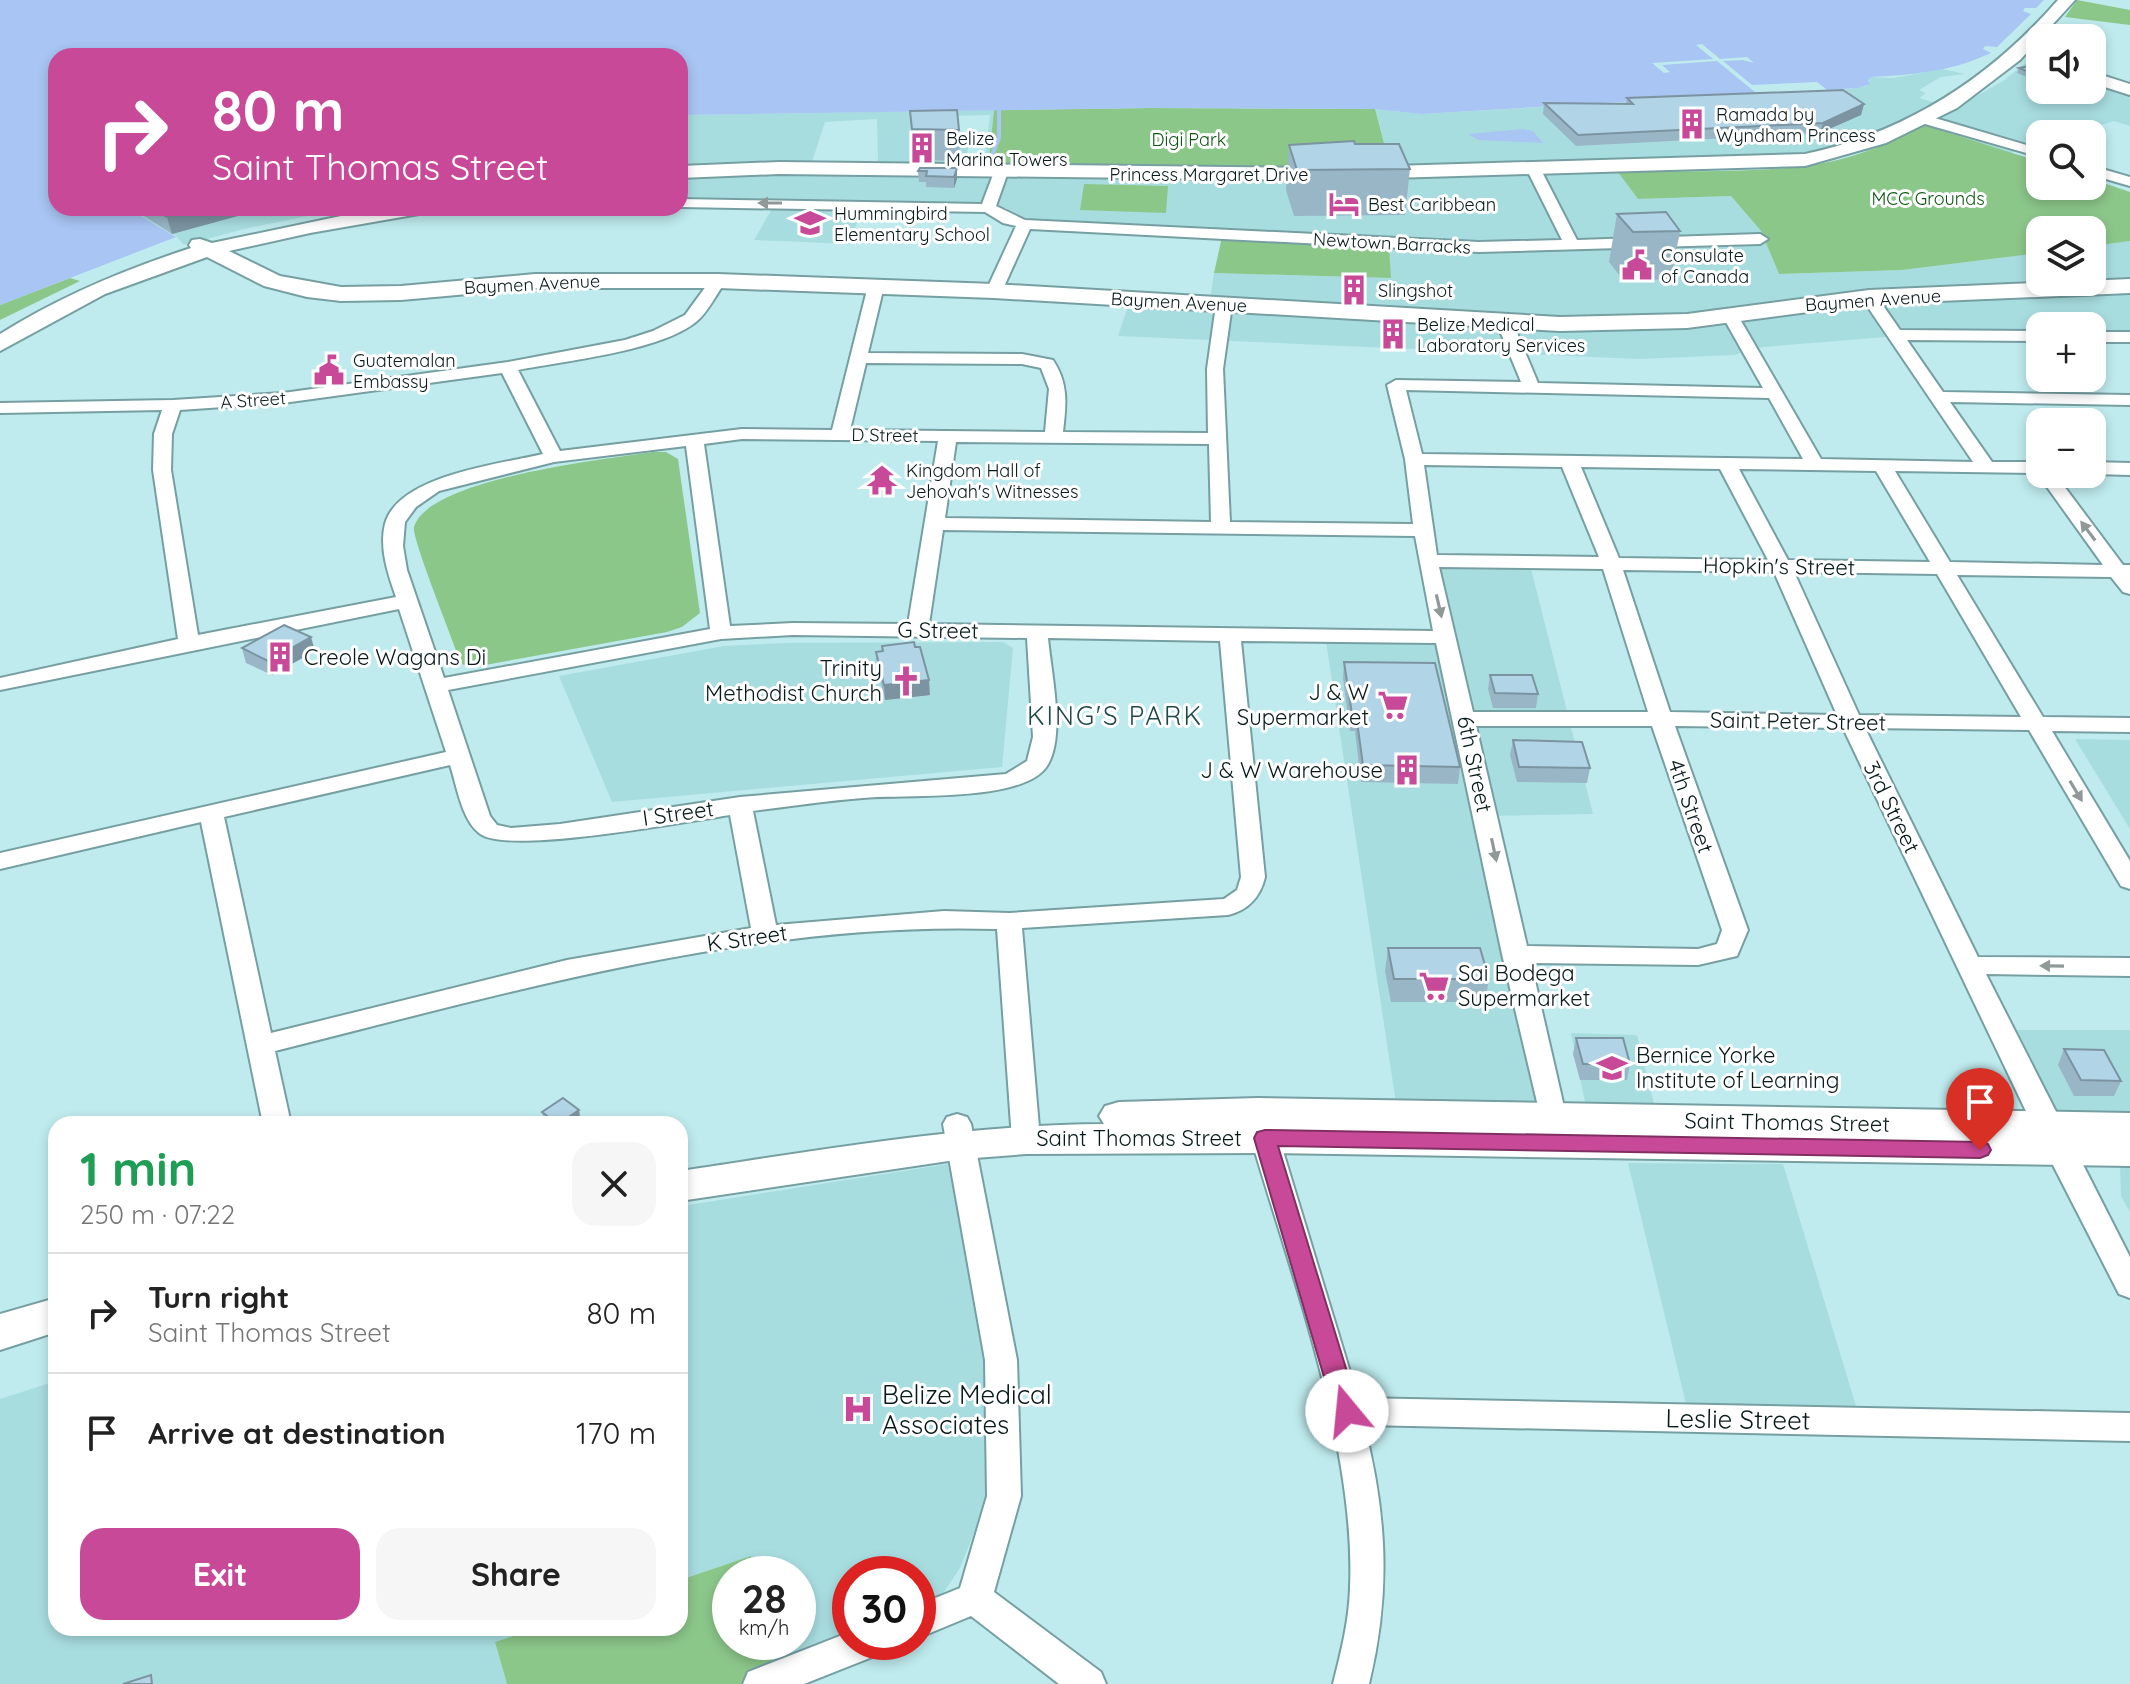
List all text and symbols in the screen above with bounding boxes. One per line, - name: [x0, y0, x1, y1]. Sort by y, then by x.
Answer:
- map controls: [2026, 24, 2106, 488]
- button: sound: [2026, 24, 2106, 104]
- text: 80 m: [212, 75, 344, 145]
- icon: right: [80, 80, 184, 184]
- place label: Ramada by Wyndham Princess: [1716, 103, 1876, 147]
- building icon: Ramada by Wyndham Princess: [1675, 107, 1709, 141]
- button: search: [2026, 120, 2106, 200]
- place label: Belize Marina Towers: [946, 127, 1067, 171]
- park label: Digi Park: [1152, 128, 1226, 151]
- building icon: Belize Marina Towers: [905, 131, 939, 165]
- text: Saint Thomas Street: [212, 144, 548, 189]
- street label: Princess Margaret Drive: [1110, 163, 1308, 186]
- hotel icon: Best Caribbean: [1327, 187, 1361, 221]
- park label: MCC Grounds: [1871, 187, 1985, 210]
- place label: Best Caribbean: [1368, 193, 1496, 216]
- one-way arrow: [757, 197, 782, 209]
- place label: Hummingbird Elementary School: [834, 202, 990, 246]
- school or university icon: Hummingbird Elementary School: [793, 206, 827, 240]
- button: layers: [2026, 216, 2106, 296]
- street label: Newtown Barracks: [1313, 227, 1471, 259]
- place label: Consulate of Canada: [1661, 244, 1749, 288]
- public building icon: Consulate of Canada: [1620, 248, 1654, 282]
- street label: Baymen Avenue: [463, 269, 601, 299]
- building icon: Slingshot: [1337, 273, 1371, 307]
- place label: Slingshot: [1378, 279, 1453, 302]
- street label: Baymen Avenue: [1804, 284, 1942, 316]
- street label: Baymen Avenue: [1110, 287, 1248, 317]
- button: +: [2026, 312, 2106, 392]
- place label: Belize Medical Laboratory Services: [1417, 313, 1585, 357]
- building icon: Belize Medical Laboratory Services: [1376, 317, 1410, 351]
- place label: Guatemalan Embassy: [353, 349, 456, 393]
- public building icon: Guatemalan Embassy: [312, 353, 346, 387]
- street label: A Street: [219, 386, 287, 414]
- button: −: [2026, 408, 2106, 488]
- street label: D Street: [851, 423, 919, 447]
- place label: Kingdom Hall of Jehovah's Witnesses: [906, 459, 1078, 503]
- temple icon: Kingdom Hall of Jehovah's Witnesses: [865, 463, 899, 497]
- one-way arrow: [2080, 521, 2096, 541]
- street label: Hopkin's Street: [1703, 551, 1855, 581]
- one-way arrow: [1433, 593, 1445, 618]
- street label: G Street: [897, 615, 979, 645]
- building icon: Creole Wagans Di: [263, 640, 297, 674]
- place label: Creole Wagans Di: [304, 643, 486, 671]
- place label: Trinity Methodist Church: [705, 654, 882, 707]
- church icon: Trinity Methodist Church: [889, 664, 923, 698]
- place label: J & W Supermarket: [1237, 678, 1369, 731]
- supermarket icon: J & W Supermarket: [1376, 688, 1410, 722]
- district label: KING'S PARK: [1027, 699, 1203, 732]
- street label: Saint Peter Street: [1710, 705, 1886, 737]
- street label: 6th Street: [1451, 713, 1499, 815]
- building icon: J & W Warehouse: [1390, 753, 1424, 787]
- street label: 4th Street: [1662, 755, 1720, 857]
- place label: J & W Warehouse: [1200, 756, 1383, 784]
- street label: 3rd Street: [1858, 756, 1926, 858]
- one-way arrow: [2069, 780, 2083, 802]
- street label: I Street: [641, 794, 715, 832]
- one-way arrow: [1488, 838, 1500, 863]
- street label: K Street: [705, 919, 789, 957]
- place label: Sai Bodega Supermarket: [1458, 959, 1590, 1012]
- one-way arrow: [2039, 960, 2064, 972]
- supermarket icon: Sai Bodega Supermarket: [1417, 969, 1451, 1003]
- place label: Bernice Yorke Institute of Learning: [1636, 1041, 1840, 1094]
- school or university icon: Bernice Yorke Institute of Learning: [1595, 1051, 1629, 1085]
- pin: [1946, 1068, 2014, 1150]
- icon: arrive: [1958, 1080, 2002, 1124]
- street label: Saint Thomas Street: [1684, 1106, 1890, 1138]
- street label: Saint Thomas Street: [1036, 1124, 1242, 1152]
- text: 1 min: [80, 1138, 196, 1198]
- button: close: [572, 1142, 656, 1226]
- text: 250 m · 07:22: [80, 1198, 235, 1231]
- text: Turn right: [148, 1278, 289, 1316]
- icon: right: [80, 1291, 124, 1335]
- text: 80 m: [586, 1294, 656, 1332]
- text: Saint Thomas Street: [148, 1316, 391, 1349]
- position arrow: [1305, 1369, 1389, 1453]
- place label: Belize Medical Associates: [882, 1378, 1052, 1441]
- hospital icon: Belize Medical Associates: [841, 1392, 875, 1426]
- street label: Leslie Street: [1665, 1401, 1811, 1437]
- icon: arrive: [80, 1411, 124, 1455]
- text: Arrive at destination: [148, 1414, 446, 1452]
- text: 170 m: [576, 1414, 656, 1452]
- button: Exit: [80, 1528, 360, 1620]
- button: Share: [376, 1528, 656, 1620]
- speed limit sign: 30: [832, 1556, 936, 1660]
- text: 28: [742, 1573, 786, 1623]
- text: km/h: [739, 1615, 789, 1640]

